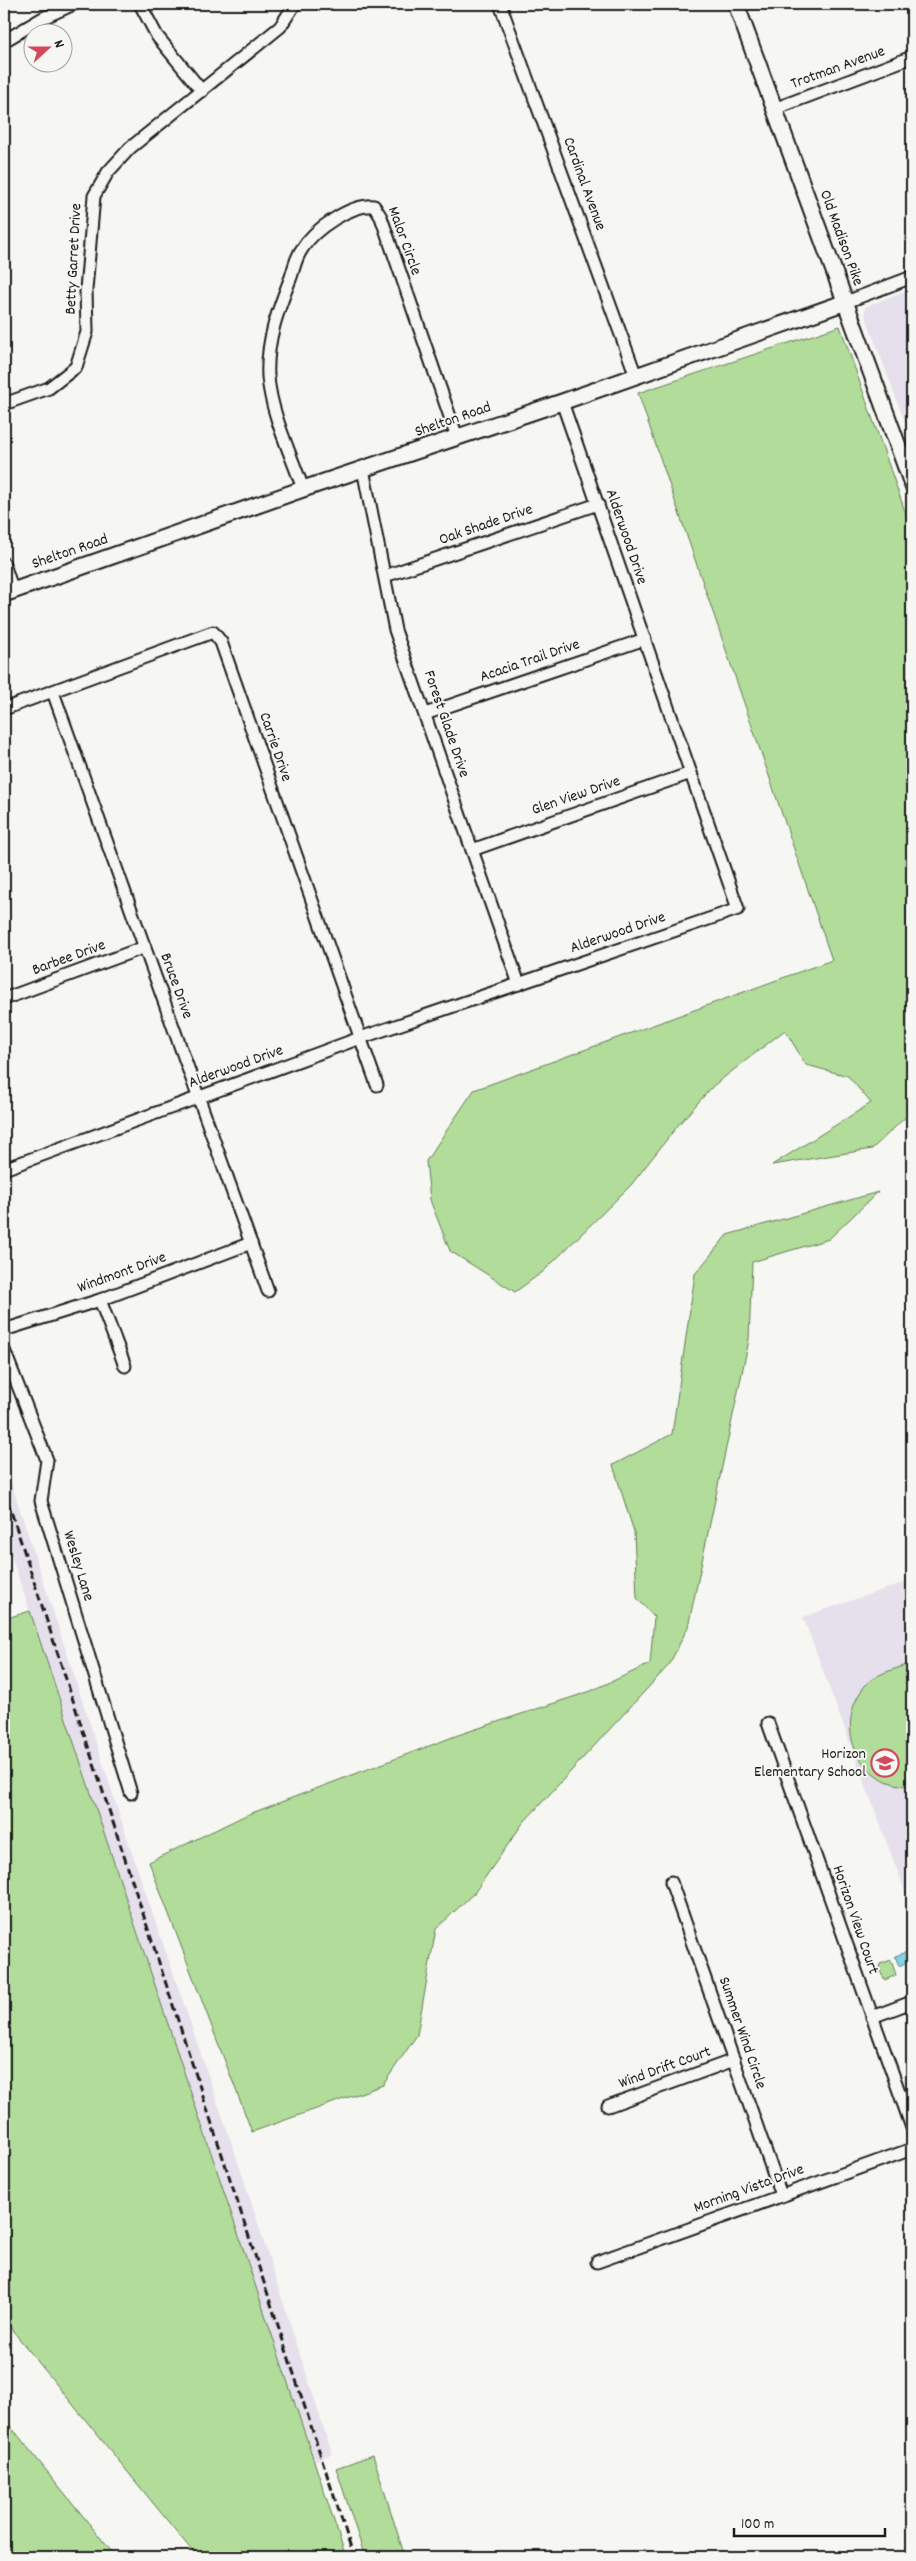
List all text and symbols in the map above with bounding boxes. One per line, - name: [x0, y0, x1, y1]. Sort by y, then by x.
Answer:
- north arrow: [22, 22, 72, 72]
- text: N: [48, 37, 69, 51]
- street label: Trotman Avenue: [788, 40, 888, 96]
- street label: Cardinal Avenue: [556, 134, 612, 234]
- street label: Old Madison Pike: [813, 187, 869, 289]
- street label: Betty Garret Drive: [60, 203, 88, 315]
- street label: Malor Circle: [381, 203, 427, 279]
- street label: Shelton Road: [412, 396, 494, 444]
- street label: Alderwood Drive: [599, 486, 653, 588]
- street label: Oak Shade Drive: [436, 498, 536, 552]
- street label: Shelton Road: [29, 528, 111, 576]
- street label: Acacia Trail Drive: [477, 633, 583, 689]
- street label: Forest Glade Drive: [417, 667, 475, 781]
- street label: Carrie Drive: [252, 709, 298, 785]
- street label: Glen View Drive: [529, 770, 623, 822]
- street label: Alderwood Drive: [567, 906, 669, 960]
- street label: Barbee Drive: [29, 934, 109, 982]
- street label: Bruce Drive: [153, 950, 199, 1022]
- street label: Alderwood Drive: [185, 1039, 287, 1095]
- street label: Windmont Drive: [74, 1246, 170, 1300]
- street label: Wesley Lane: [56, 1528, 100, 1604]
- place label: Horizon Elementary School: [754, 1743, 866, 1784]
- school or university icon: Horizon Elementary School: [870, 1748, 900, 1778]
- street label: Horizon View Court: [826, 1862, 884, 1978]
- street label: Summer Wind Circle: [712, 1974, 772, 2092]
- street label: Wind Drift Court: [616, 2041, 714, 2095]
- street label: Morning Vista Drive: [691, 2158, 807, 2220]
- scale bar: [734, 2506, 885, 2538]
- text: 100 m: [741, 2514, 774, 2536]

